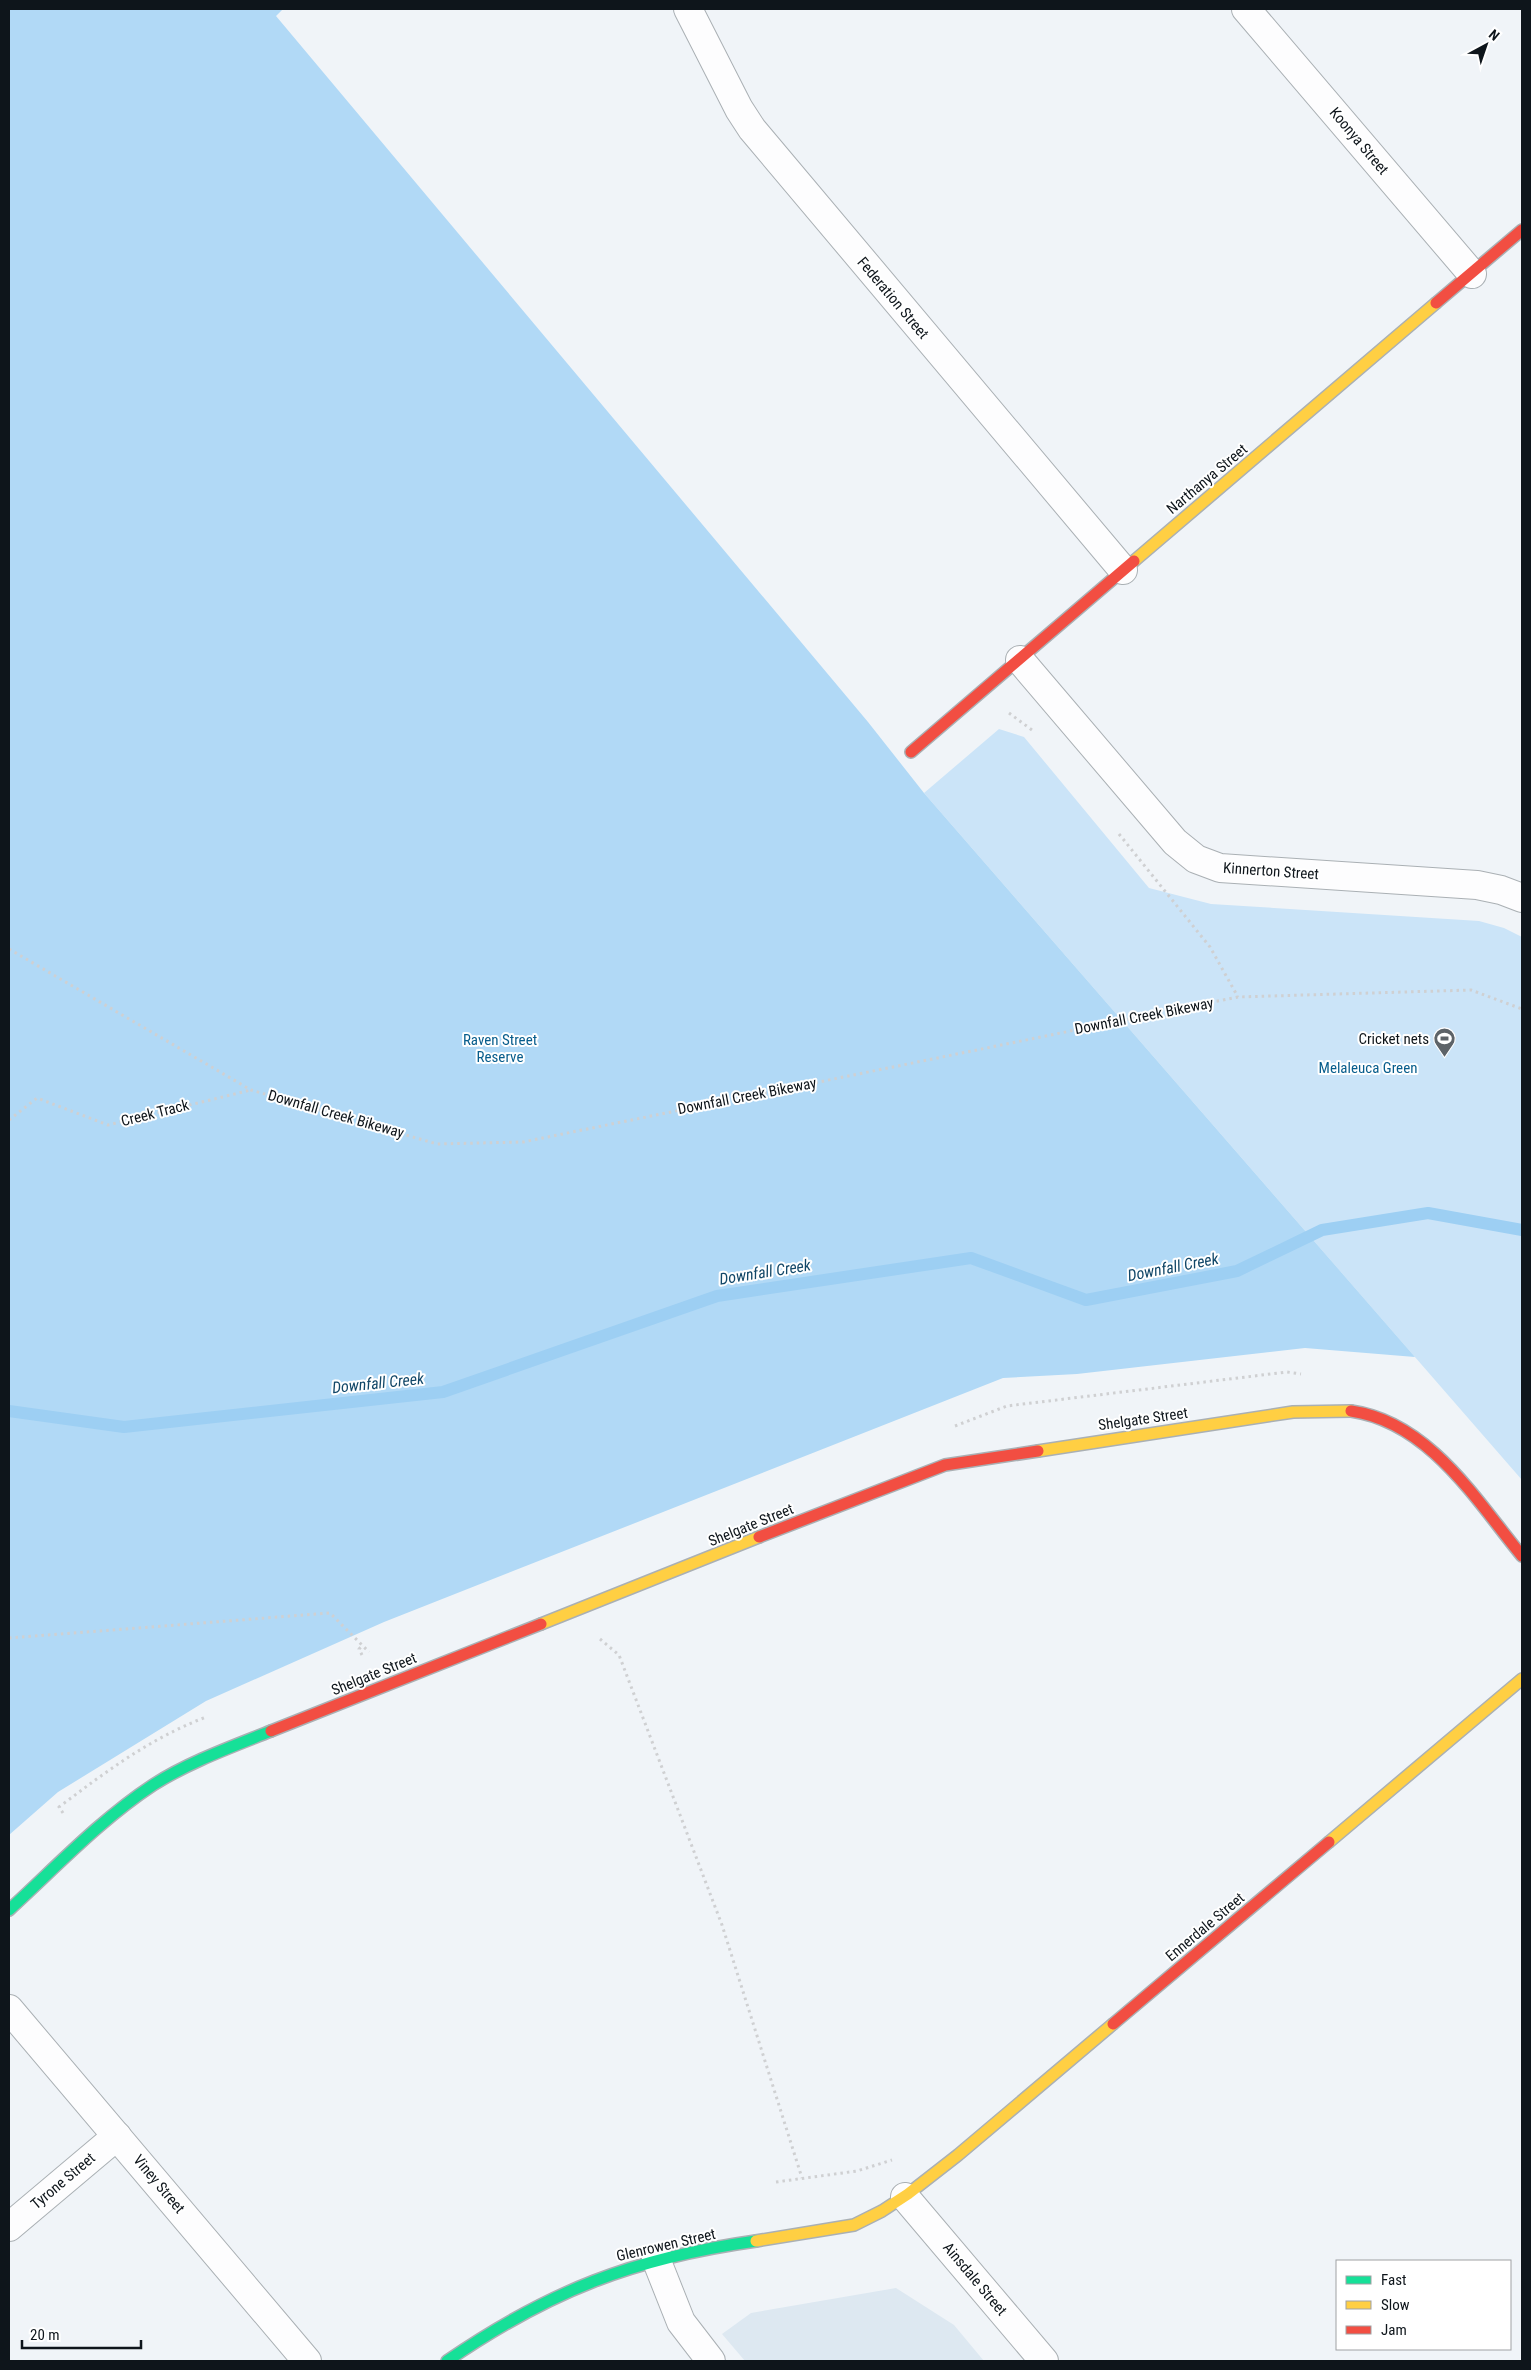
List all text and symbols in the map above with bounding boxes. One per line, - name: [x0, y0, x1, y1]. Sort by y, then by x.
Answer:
- north arrow: [1461, 20, 1511, 70]
- text: N: [1486, 26, 1503, 44]
- street label: Koonya Street: [1326, 104, 1392, 178]
- street label: Federation Street: [854, 253, 932, 343]
- street label: Narthanya Street: [1163, 440, 1251, 518]
- street label: Kinnerton Street: [1223, 859, 1319, 883]
- street label: Downfall Creek Bikeway: [1073, 994, 1215, 1038]
- sports icon: Cricket nets: [1433, 1027, 1457, 1058]
- place label: Cricket nets: [1358, 1030, 1429, 1048]
- park label: Raven Street Reserve: [463, 1031, 537, 1066]
- park label: Melaleuca Green: [1319, 1059, 1417, 1077]
- street label: Downfall Creek Bikeway: [676, 1074, 818, 1118]
- street label: Downfall Creek Bikeway: [266, 1086, 406, 1142]
- street label: Creek Track: [119, 1096, 191, 1130]
- water label: Downfall Creek: [1126, 1249, 1221, 1285]
- water label: Downfall Creek: [718, 1255, 813, 1289]
- water label: Downfall Creek: [331, 1369, 426, 1397]
- street label: Shelgate Street: [1097, 1404, 1189, 1434]
- street label: Shelgate Street: [706, 1500, 796, 1550]
- street label: Shelgate Street: [329, 1649, 419, 1699]
- street label: Ennerdale Street: [1162, 1889, 1248, 1965]
- street label: Tyrone Street: [27, 2149, 99, 2213]
- street label: Viney Street: [129, 2151, 189, 2217]
- street label: Glenrowen Street: [615, 2225, 717, 2265]
- street label: Ainsdale Street: [939, 2239, 1011, 2319]
- legend: [1336, 2260, 1511, 2350]
- text: Fast: [1381, 2271, 1406, 2289]
- text: Slow: [1381, 2296, 1410, 2314]
- scale bar: [22, 2318, 141, 2350]
- text: Jam: [1381, 2321, 1407, 2339]
- text: 20 m: [30, 2326, 60, 2344]

